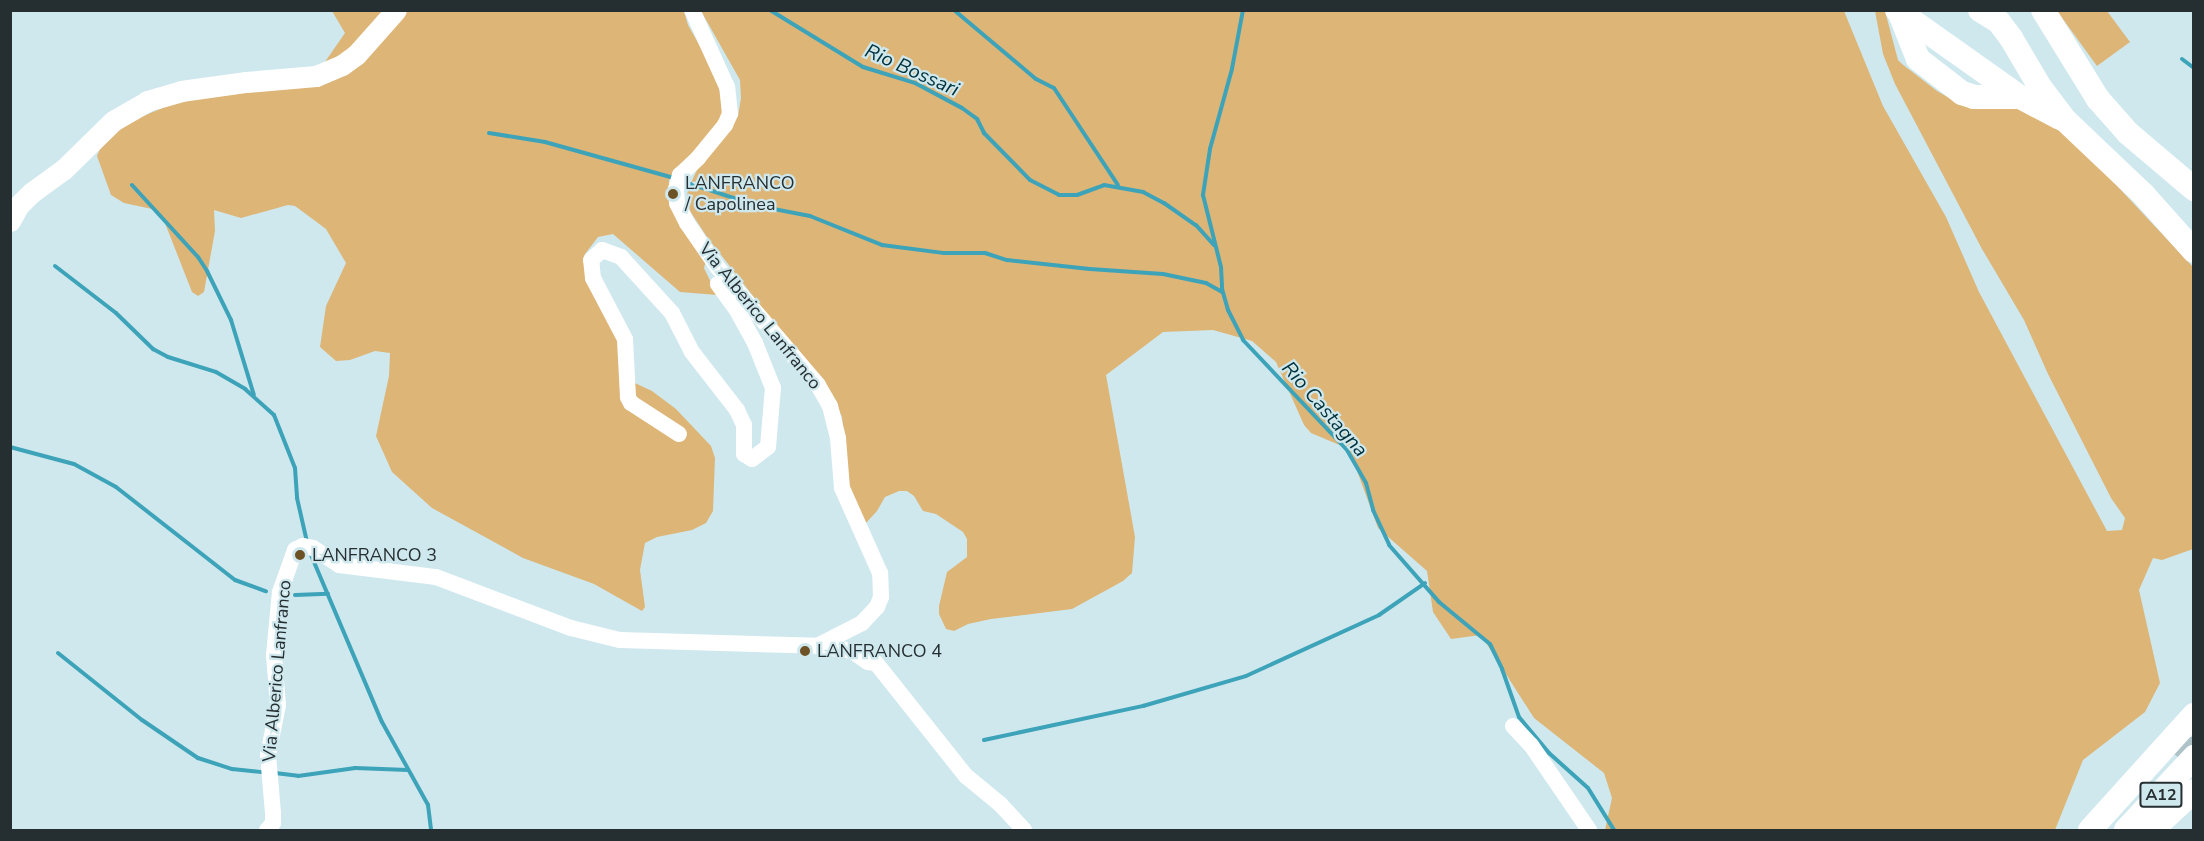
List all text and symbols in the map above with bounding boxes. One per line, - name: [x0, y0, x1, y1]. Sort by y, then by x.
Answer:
- water label: Rio Bossari: [861, 39, 963, 101]
- place label: LANFRANCO / Capolinea: [685, 173, 795, 216]
- marker: LANFRANCO / Capolinea: [666, 187, 680, 201]
- street label: Via Alberico Lanfranco: [694, 238, 826, 394]
- water label: Rio Castagna: [1277, 356, 1373, 462]
- place label: LANFRANCO 3: [312, 544, 437, 566]
- marker: LANFRANCO 3: [293, 548, 307, 562]
- street label: Via Alberico Lanfranco: [258, 579, 296, 763]
- place label: LANFRANCO 4: [817, 640, 942, 662]
- marker: LANFRANCO 4: [798, 644, 812, 658]
- road number: A12: [2138, 782, 2184, 808]

